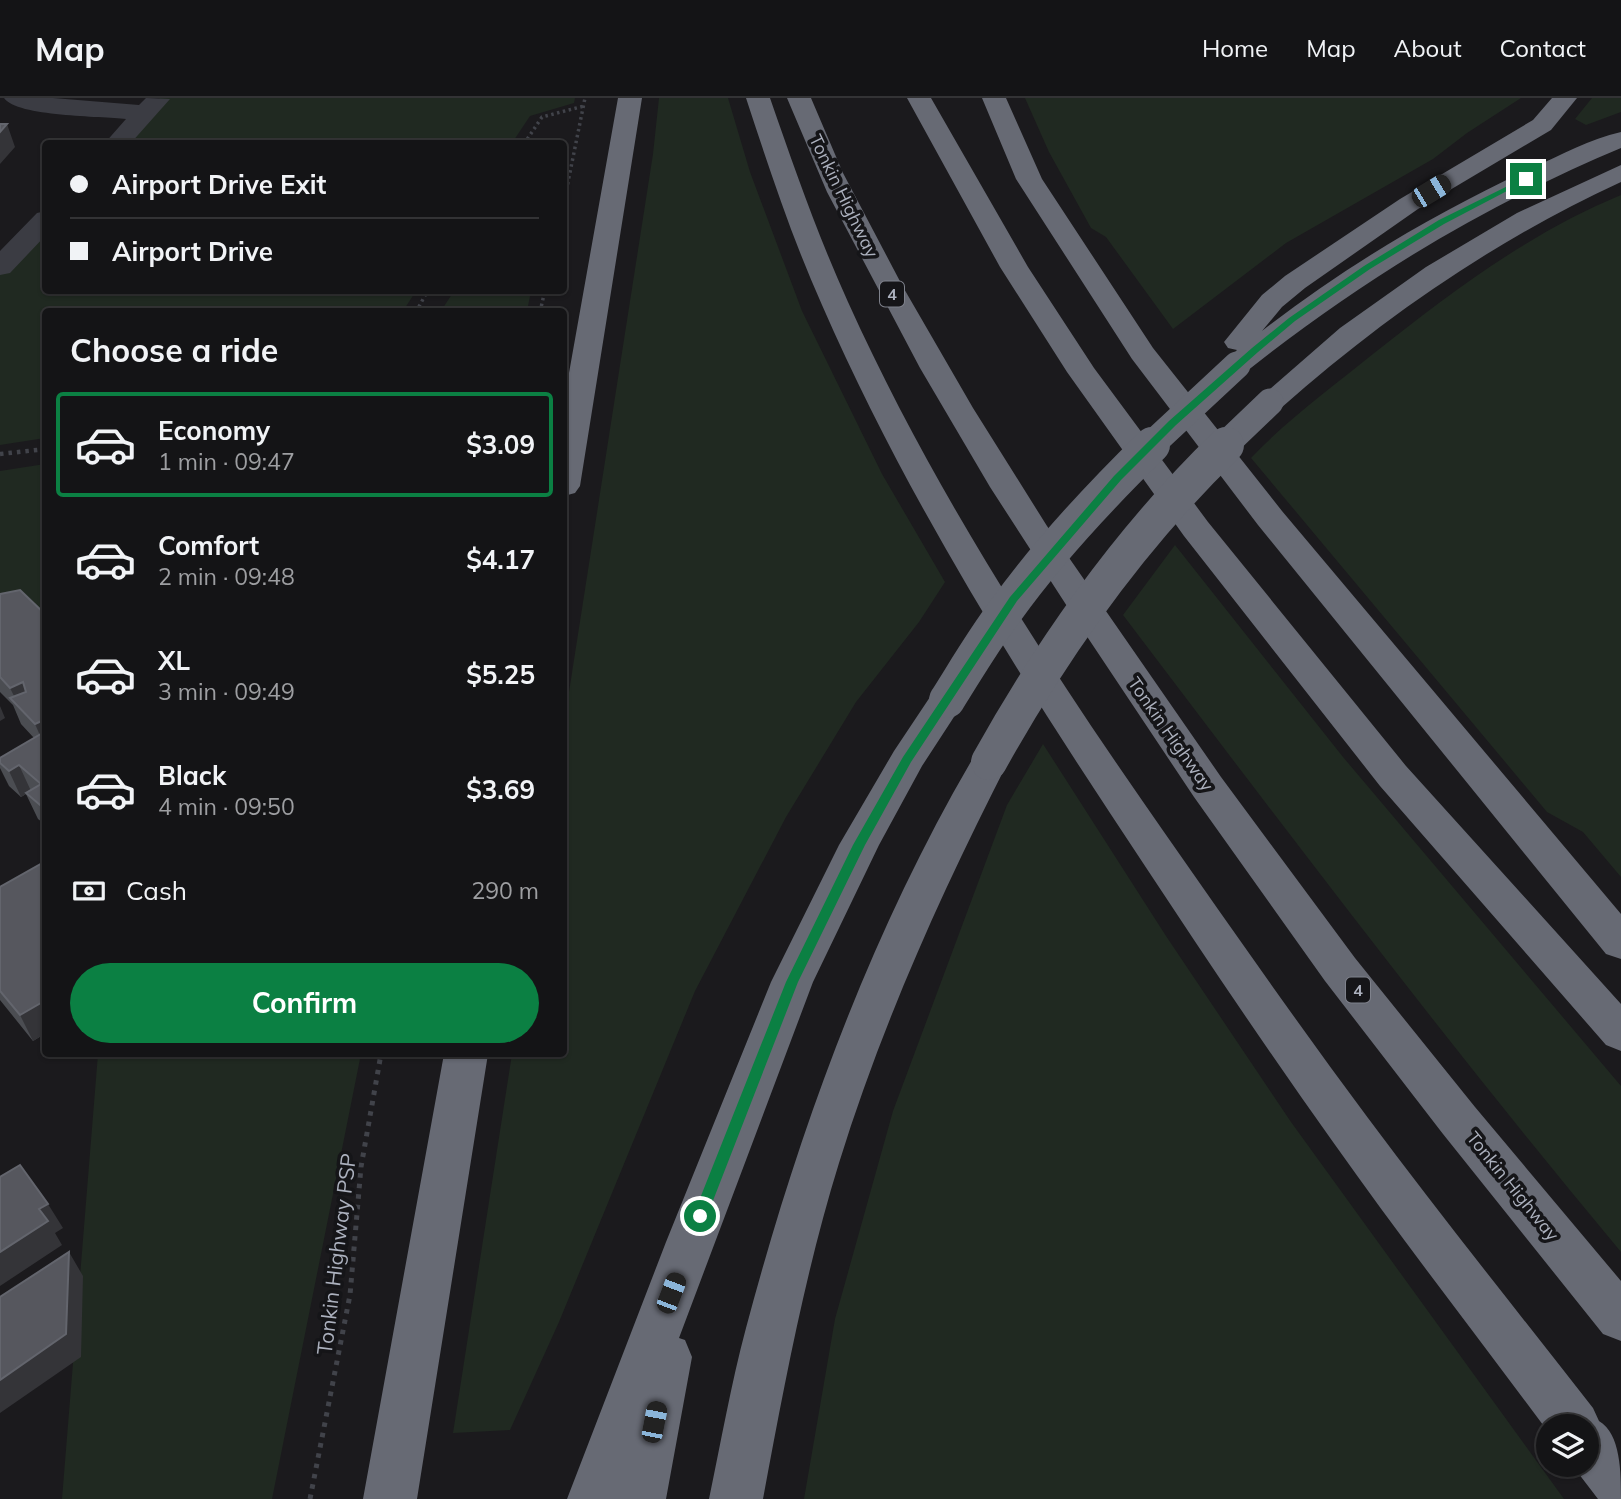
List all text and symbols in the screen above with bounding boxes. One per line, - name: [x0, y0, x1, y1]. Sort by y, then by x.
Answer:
- text: Map: [35, 28, 105, 69]
- text: Home: [1202, 33, 1268, 63]
- text: Map: [1306, 33, 1356, 63]
- text: About: [1394, 33, 1462, 63]
- text: Contact: [1500, 33, 1586, 63]
- street label: Tonkin Highway: [804, 131, 884, 262]
- route end: [1510, 163, 1542, 195]
- text: Airport Drive Exit: [112, 168, 326, 201]
- car: [1408, 171, 1455, 211]
- text: Airport Drive: [112, 235, 273, 268]
- road number: 4: [880, 282, 904, 306]
- text: Choose a ride: [70, 330, 278, 370]
- icon: car: [74, 413, 137, 476]
- text: Economy: [158, 414, 270, 447]
- text: $3.09: [466, 428, 535, 461]
- text: 1 min · 09:47: [158, 447, 295, 476]
- icon: car: [74, 528, 137, 591]
- text: Comfort: [158, 529, 259, 562]
- text: $4.17: [466, 543, 535, 576]
- text: 2 min · 09:48: [158, 562, 295, 591]
- icon: car: [74, 643, 137, 706]
- text: XL: [158, 644, 190, 677]
- text: $5.25: [466, 658, 535, 691]
- street label: Tonkin Highway: [1123, 672, 1219, 796]
- text: 3 min · 09:49: [158, 677, 295, 706]
- icon: car: [74, 758, 137, 821]
- text: Black: [158, 759, 226, 792]
- text: $3.69: [466, 773, 535, 806]
- text: 4 min · 09:50: [158, 792, 295, 821]
- icon: cash: [70, 872, 108, 910]
- text: Cash: [126, 874, 187, 907]
- text: 290 m: [471, 876, 539, 905]
- button: Confirm: [70, 963, 539, 1043]
- road number: 4: [1346, 978, 1370, 1002]
- street label: Tonkin Highway: [1462, 1127, 1564, 1246]
- street label: Tonkin Highway PSP: [311, 1152, 361, 1356]
- route start: [684, 1200, 716, 1232]
- car: [654, 1270, 689, 1316]
- car: [640, 1399, 669, 1445]
- map controls: [1536, 1414, 1599, 1477]
- button: layers: [1536, 1414, 1599, 1477]

